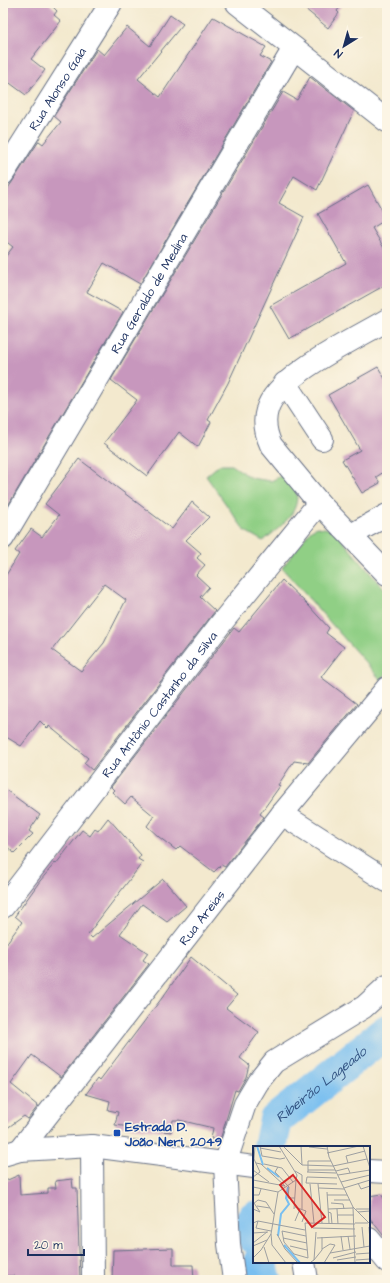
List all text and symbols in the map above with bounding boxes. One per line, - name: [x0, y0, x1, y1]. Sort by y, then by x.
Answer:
- north arrow: [324, 26, 364, 66]
- street label: Rua Alonso Gaia: [25, 44, 91, 134]
- text: N: [331, 45, 346, 62]
- street label: Rua Geraldo de Medina: [107, 229, 192, 357]
- street label: Rua Antônio Castanho da Silva: [98, 627, 222, 782]
- street label: Rua Areias: [175, 886, 230, 949]
- water label: Ribeirão Lageado: [271, 1041, 372, 1128]
- place label: Estrada D. João Neri, 2049: [124, 1118, 222, 1151]
- marker: Estrada D. João Neri, 2049: [112, 1128, 122, 1138]
- inset map: [253, 1146, 370, 1263]
- scale bar: [28, 1231, 84, 1257]
- text: 20 m: [34, 1237, 63, 1254]

